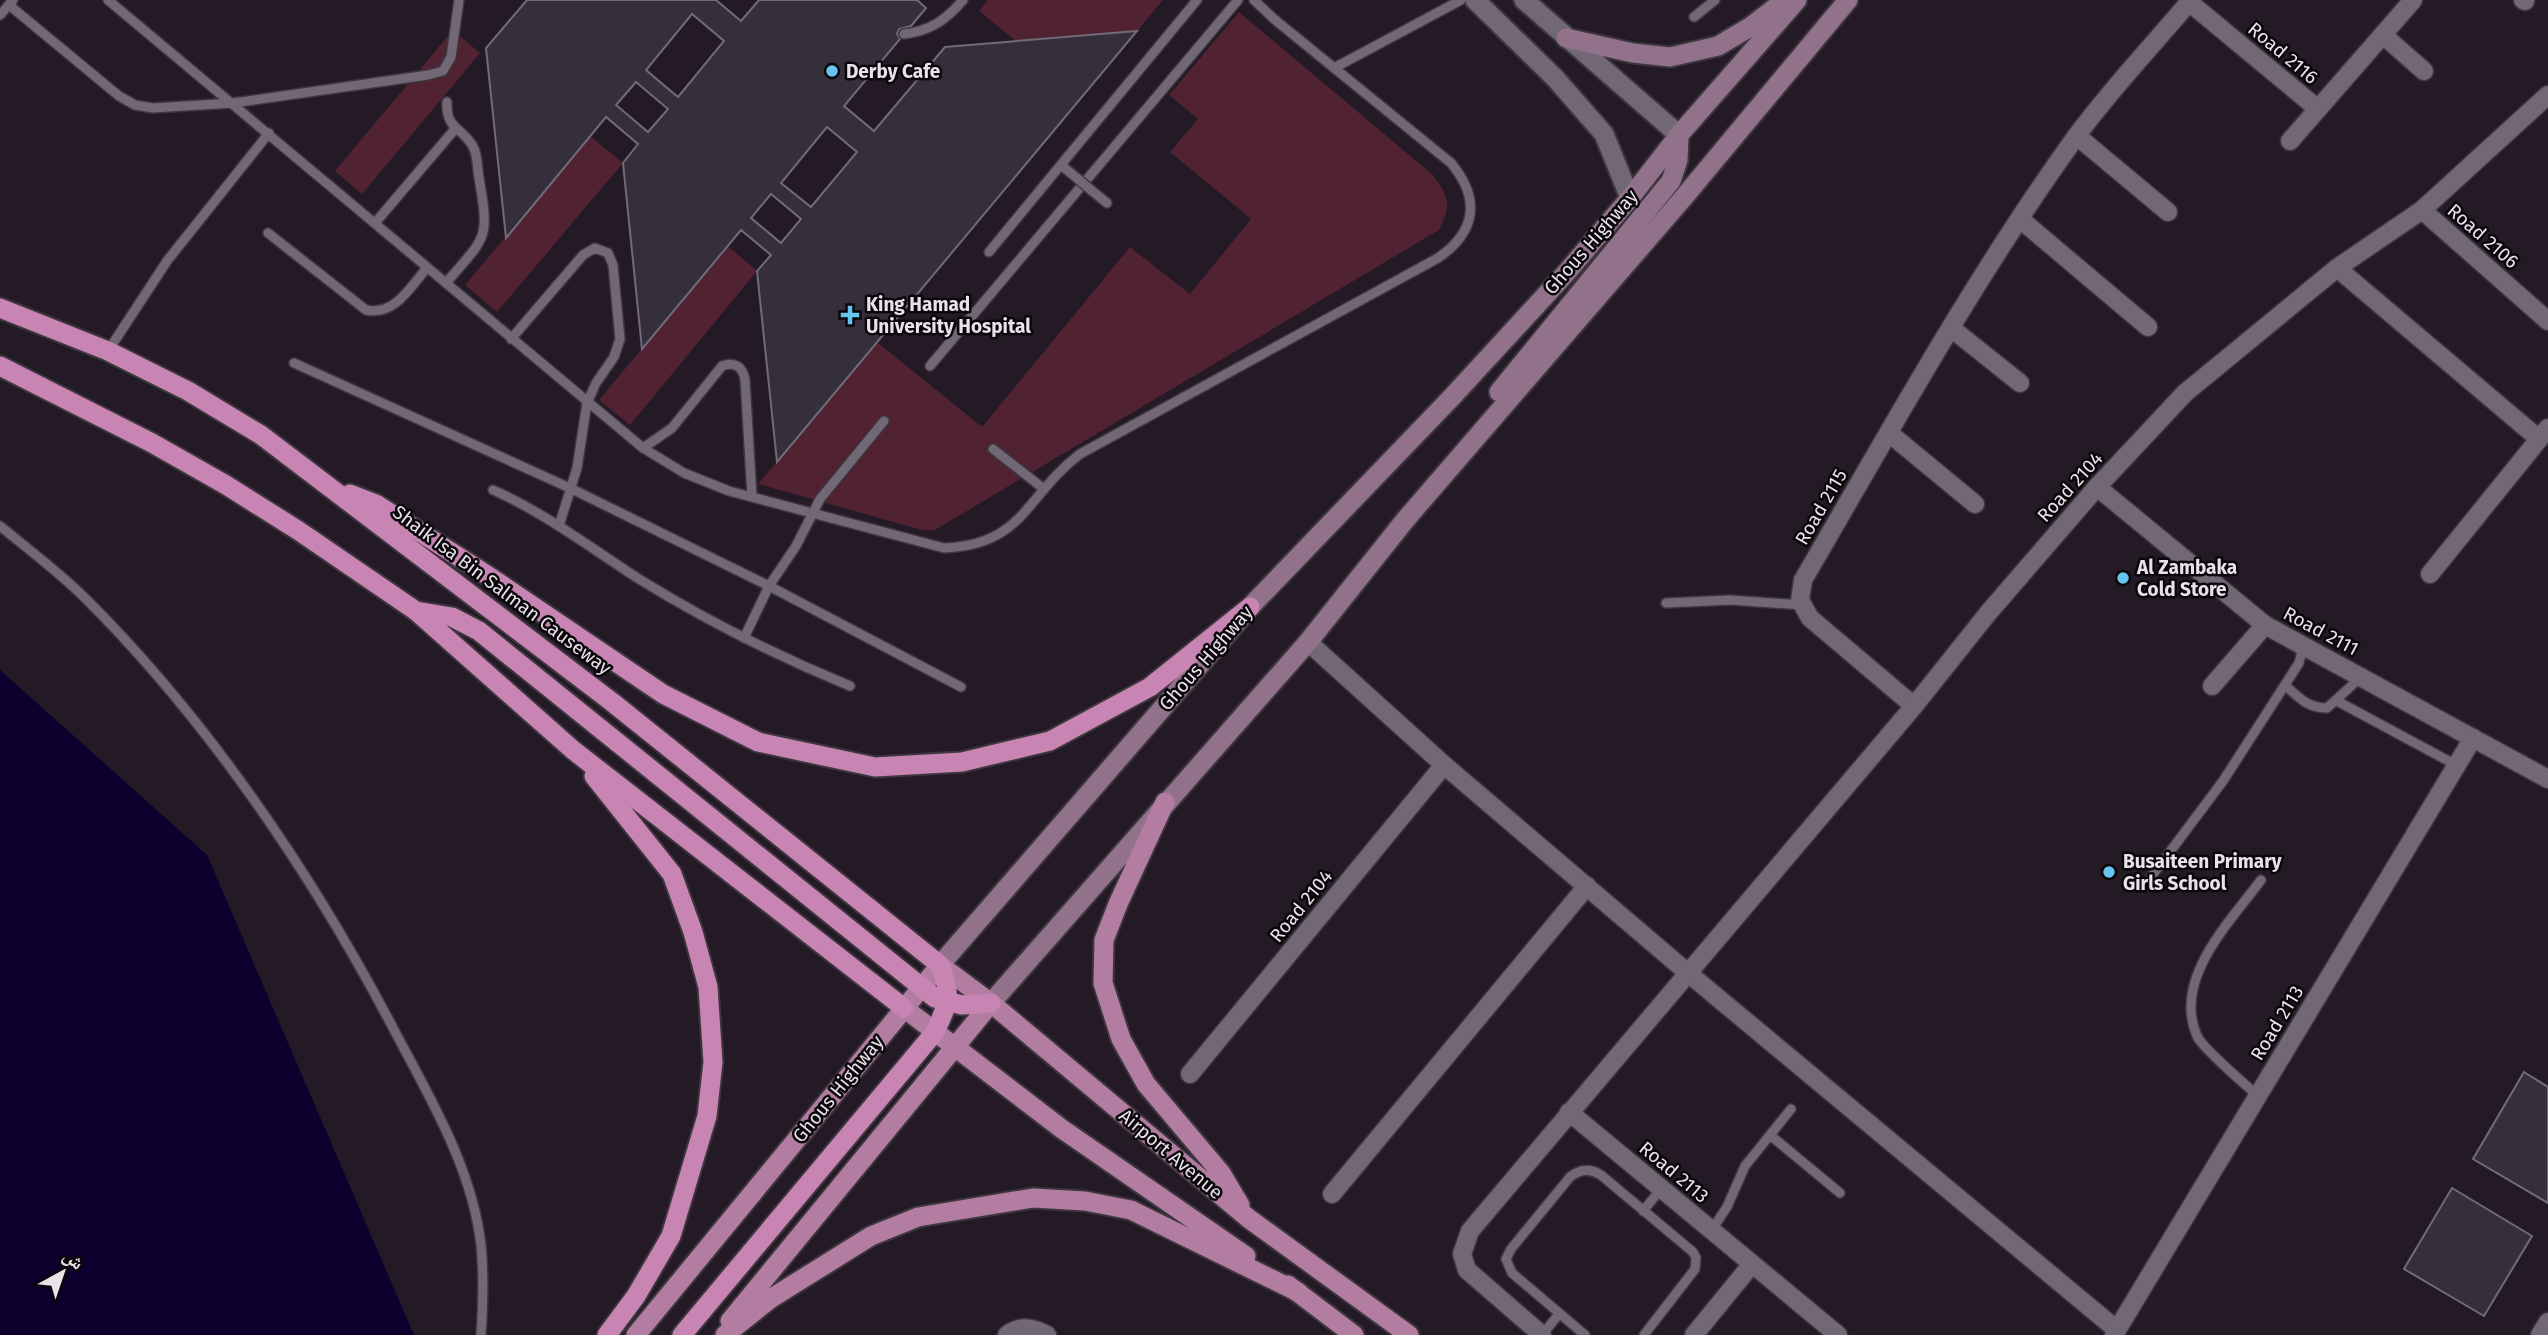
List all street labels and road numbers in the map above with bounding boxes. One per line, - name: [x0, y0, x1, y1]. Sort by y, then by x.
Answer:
- street label: Road 2116: [2243, 17, 2323, 89]
- street label: Ghous Highway: [1539, 184, 1643, 299]
- street label: Road 2106: [2443, 199, 2523, 273]
- street label: Road 2104: [2032, 447, 2108, 527]
- street label: Road 2115: [1790, 465, 1852, 549]
- street label: Shaik Isa Bin Salman Causeway: [388, 500, 616, 680]
- street label: Ghous Highway: [1154, 600, 1258, 715]
- street label: Road 2111: [2279, 602, 2363, 660]
- street label: Road 2104: [1265, 865, 1337, 947]
- street label: Road 2113: [2246, 981, 2308, 1065]
- street label: Ghous Highway: [788, 1030, 889, 1147]
- street label: Airport Avenue: [1114, 1104, 1228, 1204]
- street label: Road 2113: [1635, 1136, 1713, 1208]

